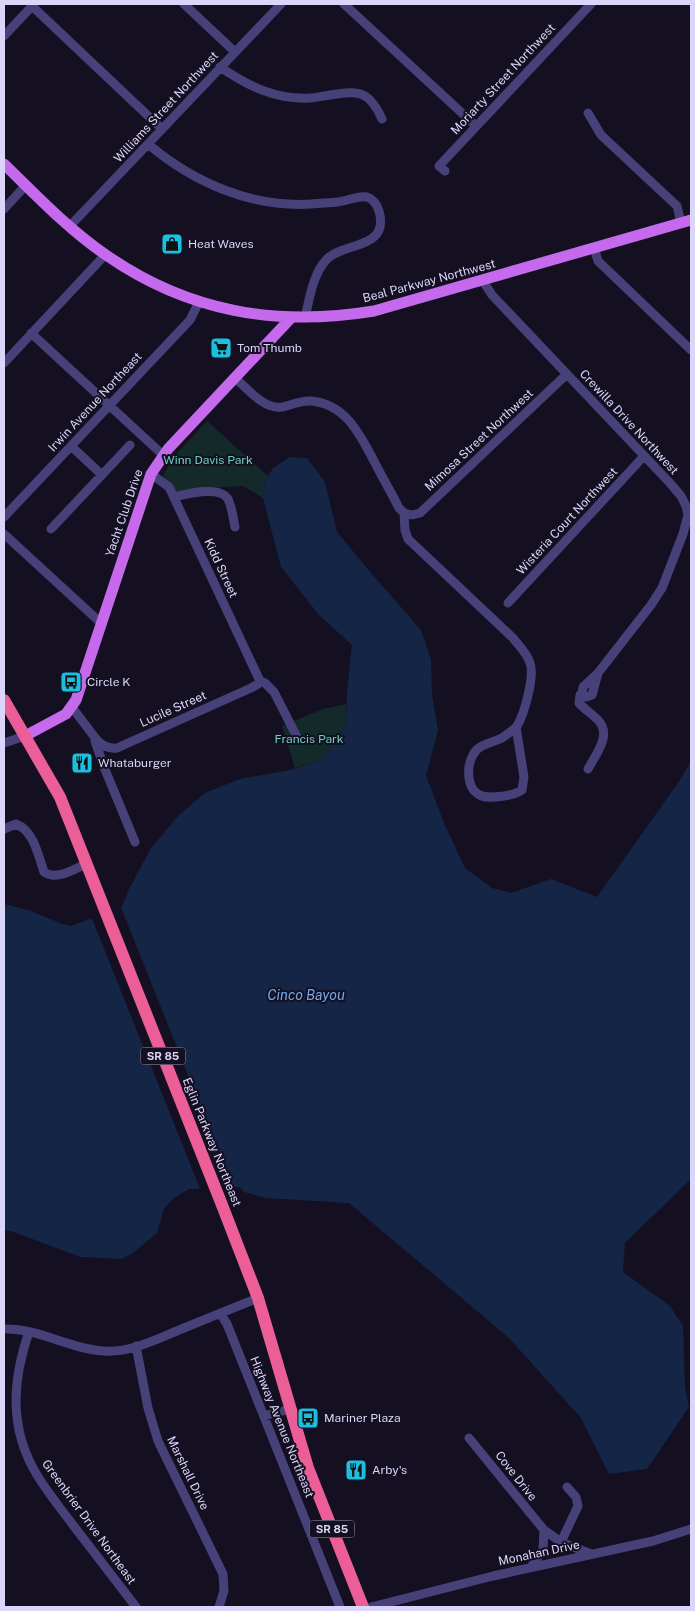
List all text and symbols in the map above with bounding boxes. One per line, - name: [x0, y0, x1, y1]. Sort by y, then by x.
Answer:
- street label: Moriarty Street Northwest: [448, 20, 558, 137]
- street label: Williams Street Northwest: [111, 48, 221, 165]
- shop icon: Heat Waves: [160, 232, 184, 256]
- place label: Heat Waves: [188, 237, 254, 251]
- street label: Beal Parkway Northwest: [361, 256, 497, 305]
- supermarket icon: Tom Thumb: [209, 336, 233, 360]
- place label: Tom Thumb: [237, 341, 302, 355]
- street label: Irwin Avenue Northeast: [45, 349, 145, 454]
- street label: Crewilla Drive Northwest: [577, 367, 682, 478]
- street label: Mimosa Street Northwest: [422, 386, 536, 494]
- park label: Winn Davis Park: [163, 453, 253, 467]
- street label: Wisteria Court Northwest: [514, 464, 621, 577]
- street label: Yacht Club Drive: [103, 467, 146, 558]
- street label: Kidd Street: [201, 536, 241, 600]
- bus stop icon: Circle K: [59, 670, 83, 694]
- place label: Circle K: [87, 675, 131, 689]
- street label: Lucile Street: [138, 688, 209, 730]
- park label: Francis Park: [274, 732, 344, 746]
- restaurant icon: Whataburger: [70, 751, 94, 775]
- place label: Whataburger: [98, 756, 172, 770]
- water label: Cinco Bayou: [267, 987, 345, 1003]
- road number: SR 85: [140, 1048, 186, 1064]
- street label: Eglin Parkway Northeast: [180, 1076, 244, 1209]
- street label: Highway Avenue Northeast: [247, 1354, 317, 1500]
- bus stop icon: Mariner Plaza: [296, 1406, 320, 1430]
- place label: Mariner Plaza: [324, 1411, 401, 1425]
- street label: Marshall Drive: [164, 1434, 212, 1512]
- street label: Cove Drive: [492, 1448, 540, 1504]
- street label: Greenbrier Drive Northeast: [39, 1457, 139, 1587]
- restaurant icon: Arby's: [344, 1458, 368, 1482]
- place label: Arby's: [372, 1463, 407, 1477]
- road number: SR 85: [310, 1520, 354, 1538]
- street label: Monahan Drive: [497, 1537, 581, 1568]

